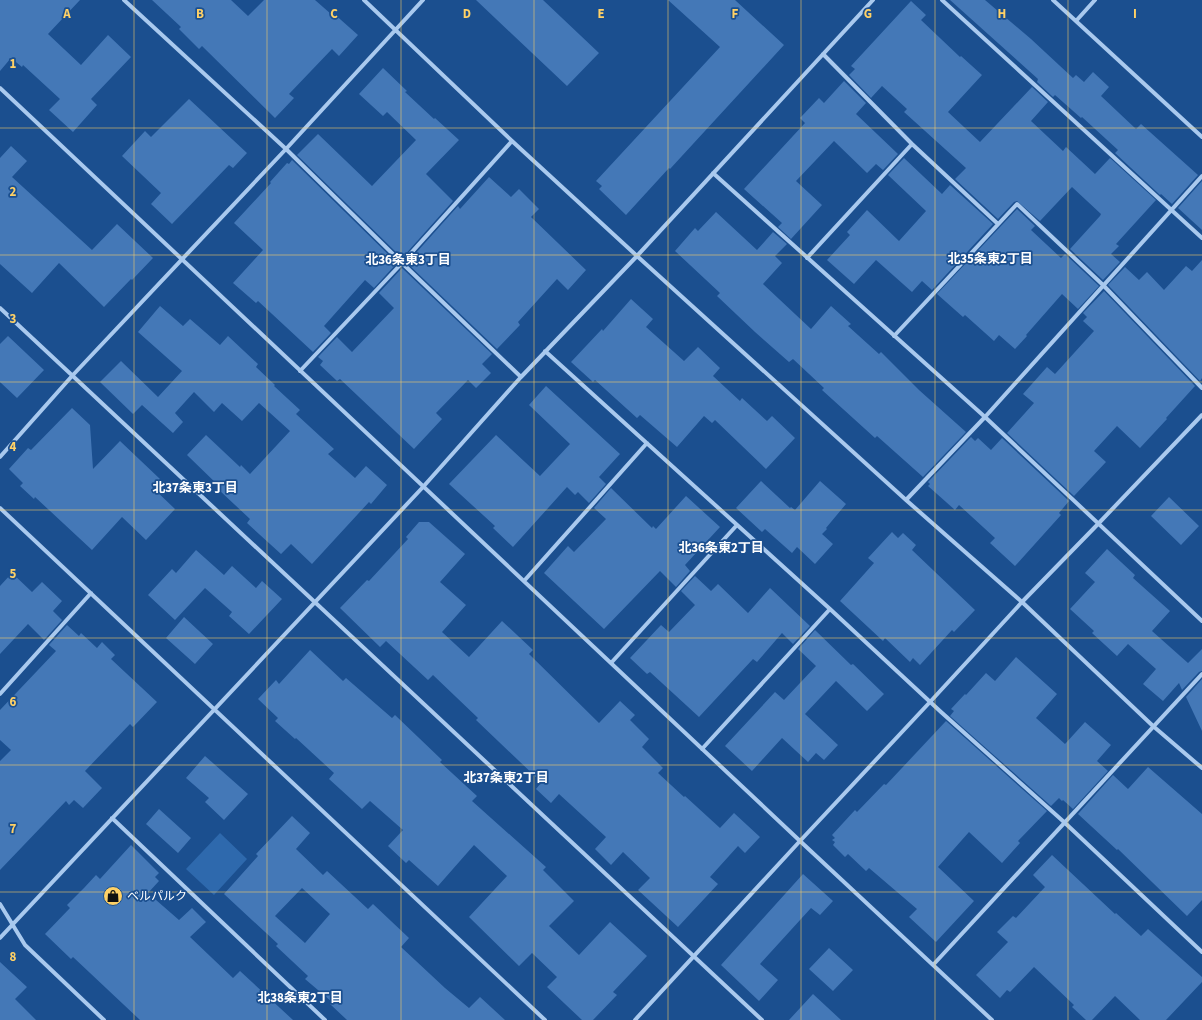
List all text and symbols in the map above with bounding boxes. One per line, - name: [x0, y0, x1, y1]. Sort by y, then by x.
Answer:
- text: A: [62, 5, 71, 23]
- text: B: [196, 5, 204, 23]
- text: C: [330, 5, 338, 23]
- text: D: [463, 5, 471, 23]
- text: E: [597, 5, 605, 23]
- text: F: [732, 5, 739, 23]
- text: G: [864, 5, 872, 23]
- text: H: [998, 5, 1006, 23]
- text: I: [1133, 5, 1137, 23]
- text: 1: [10, 55, 17, 73]
- text: 2: [10, 183, 17, 201]
- district label: 北35条東2丁目: [947, 250, 1033, 268]
- district label: 北36条東3丁目: [365, 251, 451, 269]
- text: 3: [10, 310, 17, 328]
- text: 4: [10, 438, 17, 456]
- district label: 北37条東3丁目: [152, 479, 238, 497]
- district label: 北36条東2丁目: [678, 539, 764, 557]
- text: 5: [10, 565, 17, 583]
- text: 6: [10, 693, 17, 711]
- district label: 北37条東2丁目: [463, 769, 549, 787]
- text: 7: [10, 820, 17, 838]
- shop icon: ベルパルク: [102, 885, 124, 907]
- place label: ベルパルク: [127, 888, 187, 905]
- text: 8: [10, 948, 17, 966]
- district label: 北38条東2丁目: [257, 989, 343, 1007]

